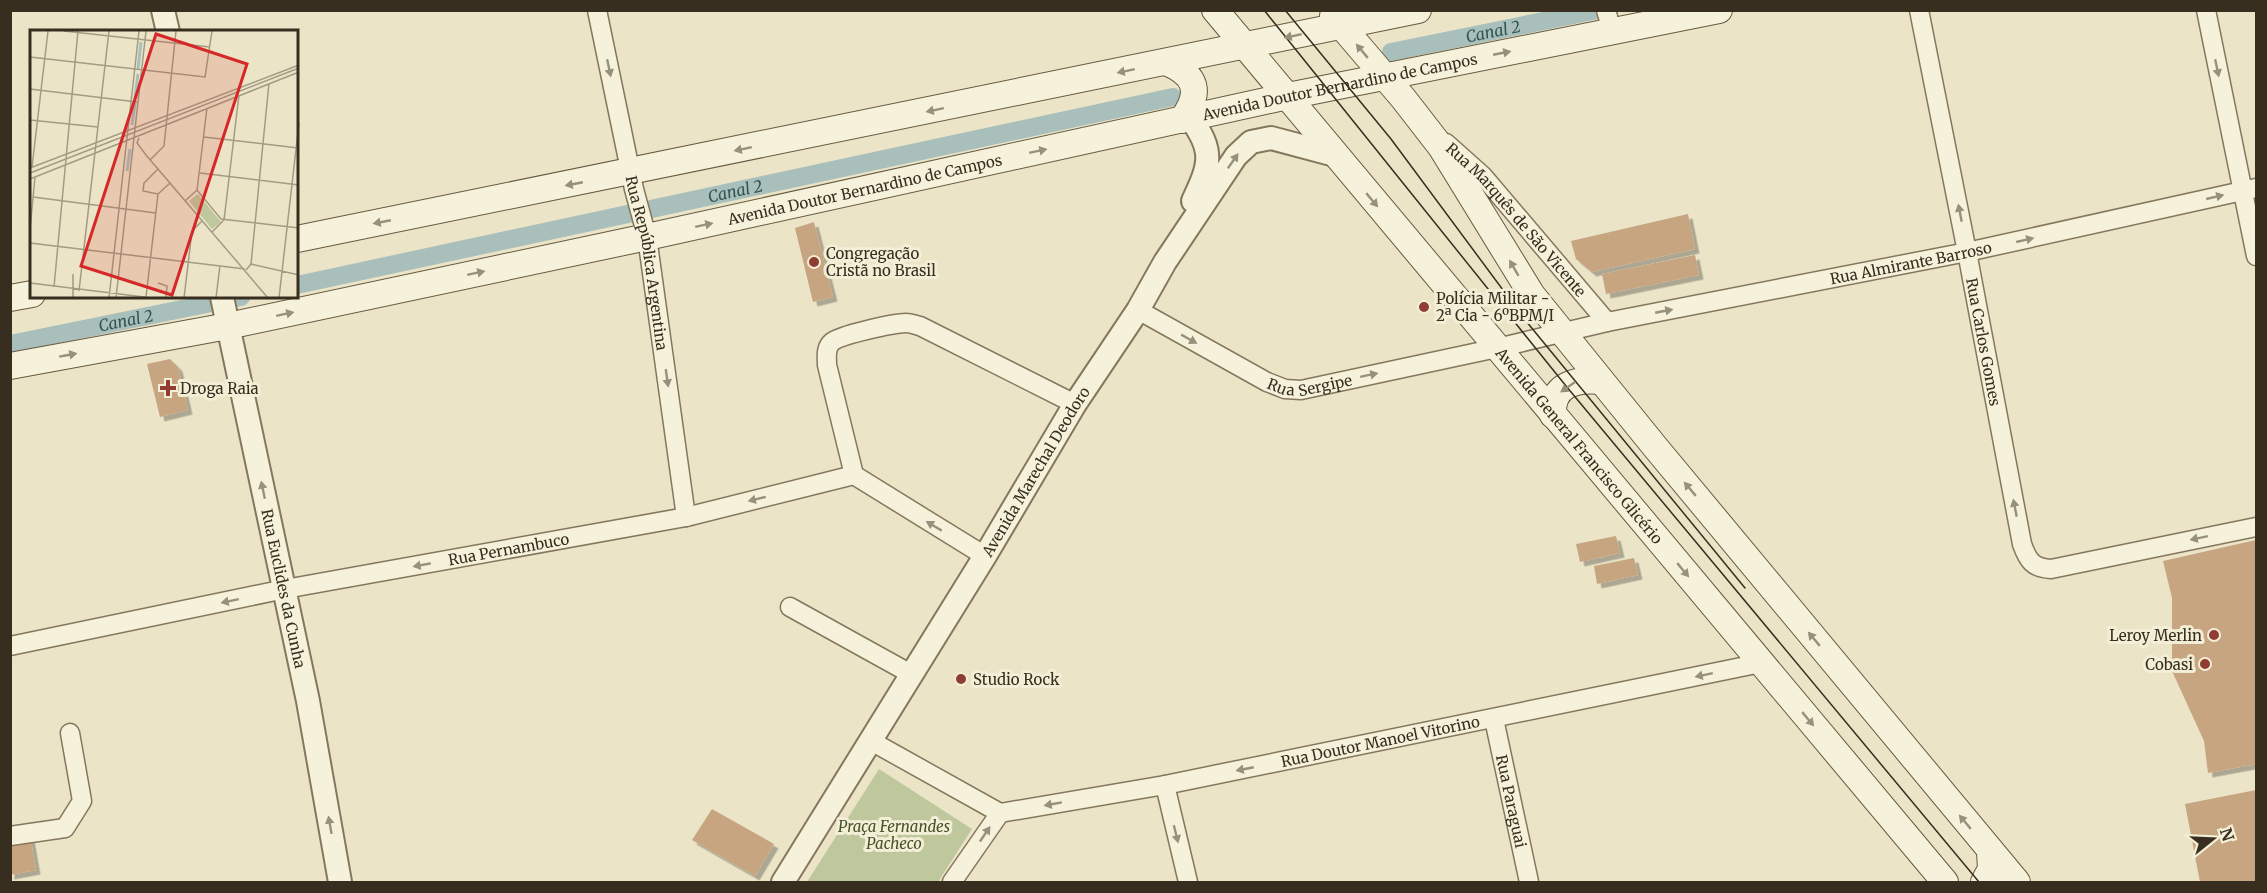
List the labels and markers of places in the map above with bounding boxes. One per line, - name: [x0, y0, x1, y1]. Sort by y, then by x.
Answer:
- place label: Congregação Cristã no Brasil: [826, 244, 936, 280]
- marker: Congregação Cristã no Brasil: [807, 255, 821, 269]
- place label: Polícia Militar - 2ª Cia - 6ºBPM/I: [1436, 289, 1554, 325]
- marker: Polícia Militar - 2ª Cia - 6ºBPM/I: [1417, 300, 1431, 314]
- place label: Droga Raia: [180, 379, 259, 398]
- marker: Droga Raia: [161, 381, 175, 395]
- place label: Leroy Merlin: [2109, 626, 2202, 645]
- marker: Leroy Merlin: [2207, 628, 2221, 642]
- place label: Cobasi: [2145, 655, 2193, 674]
- marker: Cobasi: [2198, 657, 2212, 671]
- place label: Studio Rock: [973, 670, 1060, 689]
- marker: Studio Rock: [954, 672, 968, 686]

